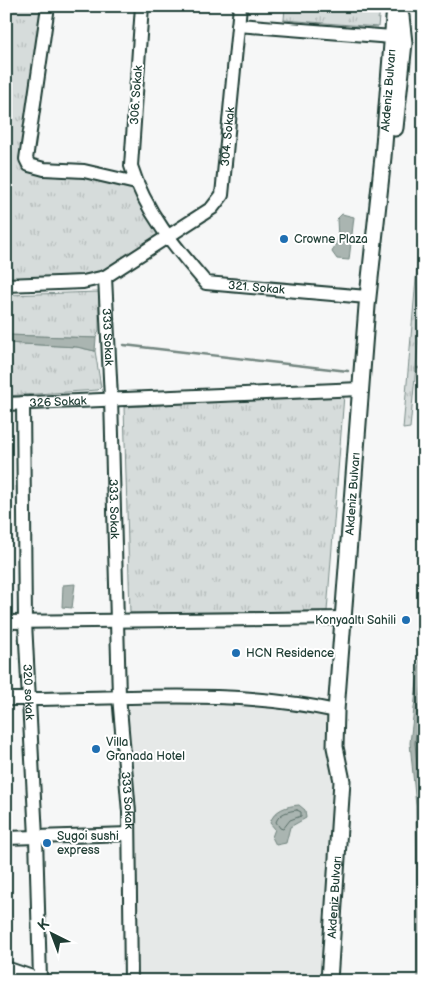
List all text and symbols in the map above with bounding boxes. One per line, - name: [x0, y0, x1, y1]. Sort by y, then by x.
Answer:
- street label: Akdeniz Bulvarı: [378, 48, 400, 132]
- street label: 306. Sokak: [127, 65, 146, 125]
- street label: 304. Sokak: [218, 106, 238, 167]
- place label: Crowne Plaza: [294, 232, 368, 247]
- marker: Crowne Plaza: [278, 233, 290, 245]
- street label: 321. Sokak: [227, 278, 285, 298]
- street label: 333 Sokak: [99, 308, 116, 366]
- street label: 326 Sokak: [29, 394, 87, 411]
- street label: Akdeniz Bulvarı: [342, 452, 364, 536]
- street label: 333. Sokak: [105, 479, 122, 539]
- place label: Konyaaltı Sahili: [315, 613, 396, 628]
- marker: Konyaaltı Sahili: [400, 614, 412, 626]
- place label: HCN Residence: [246, 646, 334, 661]
- marker: HCN Residence: [230, 647, 242, 659]
- street label: 320 sokak: [19, 664, 37, 720]
- place label: Villa Granada Hotel: [106, 735, 185, 764]
- marker: Villa Granada Hotel: [90, 743, 102, 755]
- street label: 333 Sokak: [118, 771, 136, 829]
- place label: Sugoi sushi express: [57, 829, 119, 858]
- marker: Sugoi sushi express: [41, 837, 53, 849]
- street label: Akdeniz Bulvarı: [325, 855, 345, 939]
- north arrow: [28, 910, 78, 960]
- text: K: [34, 915, 53, 934]

